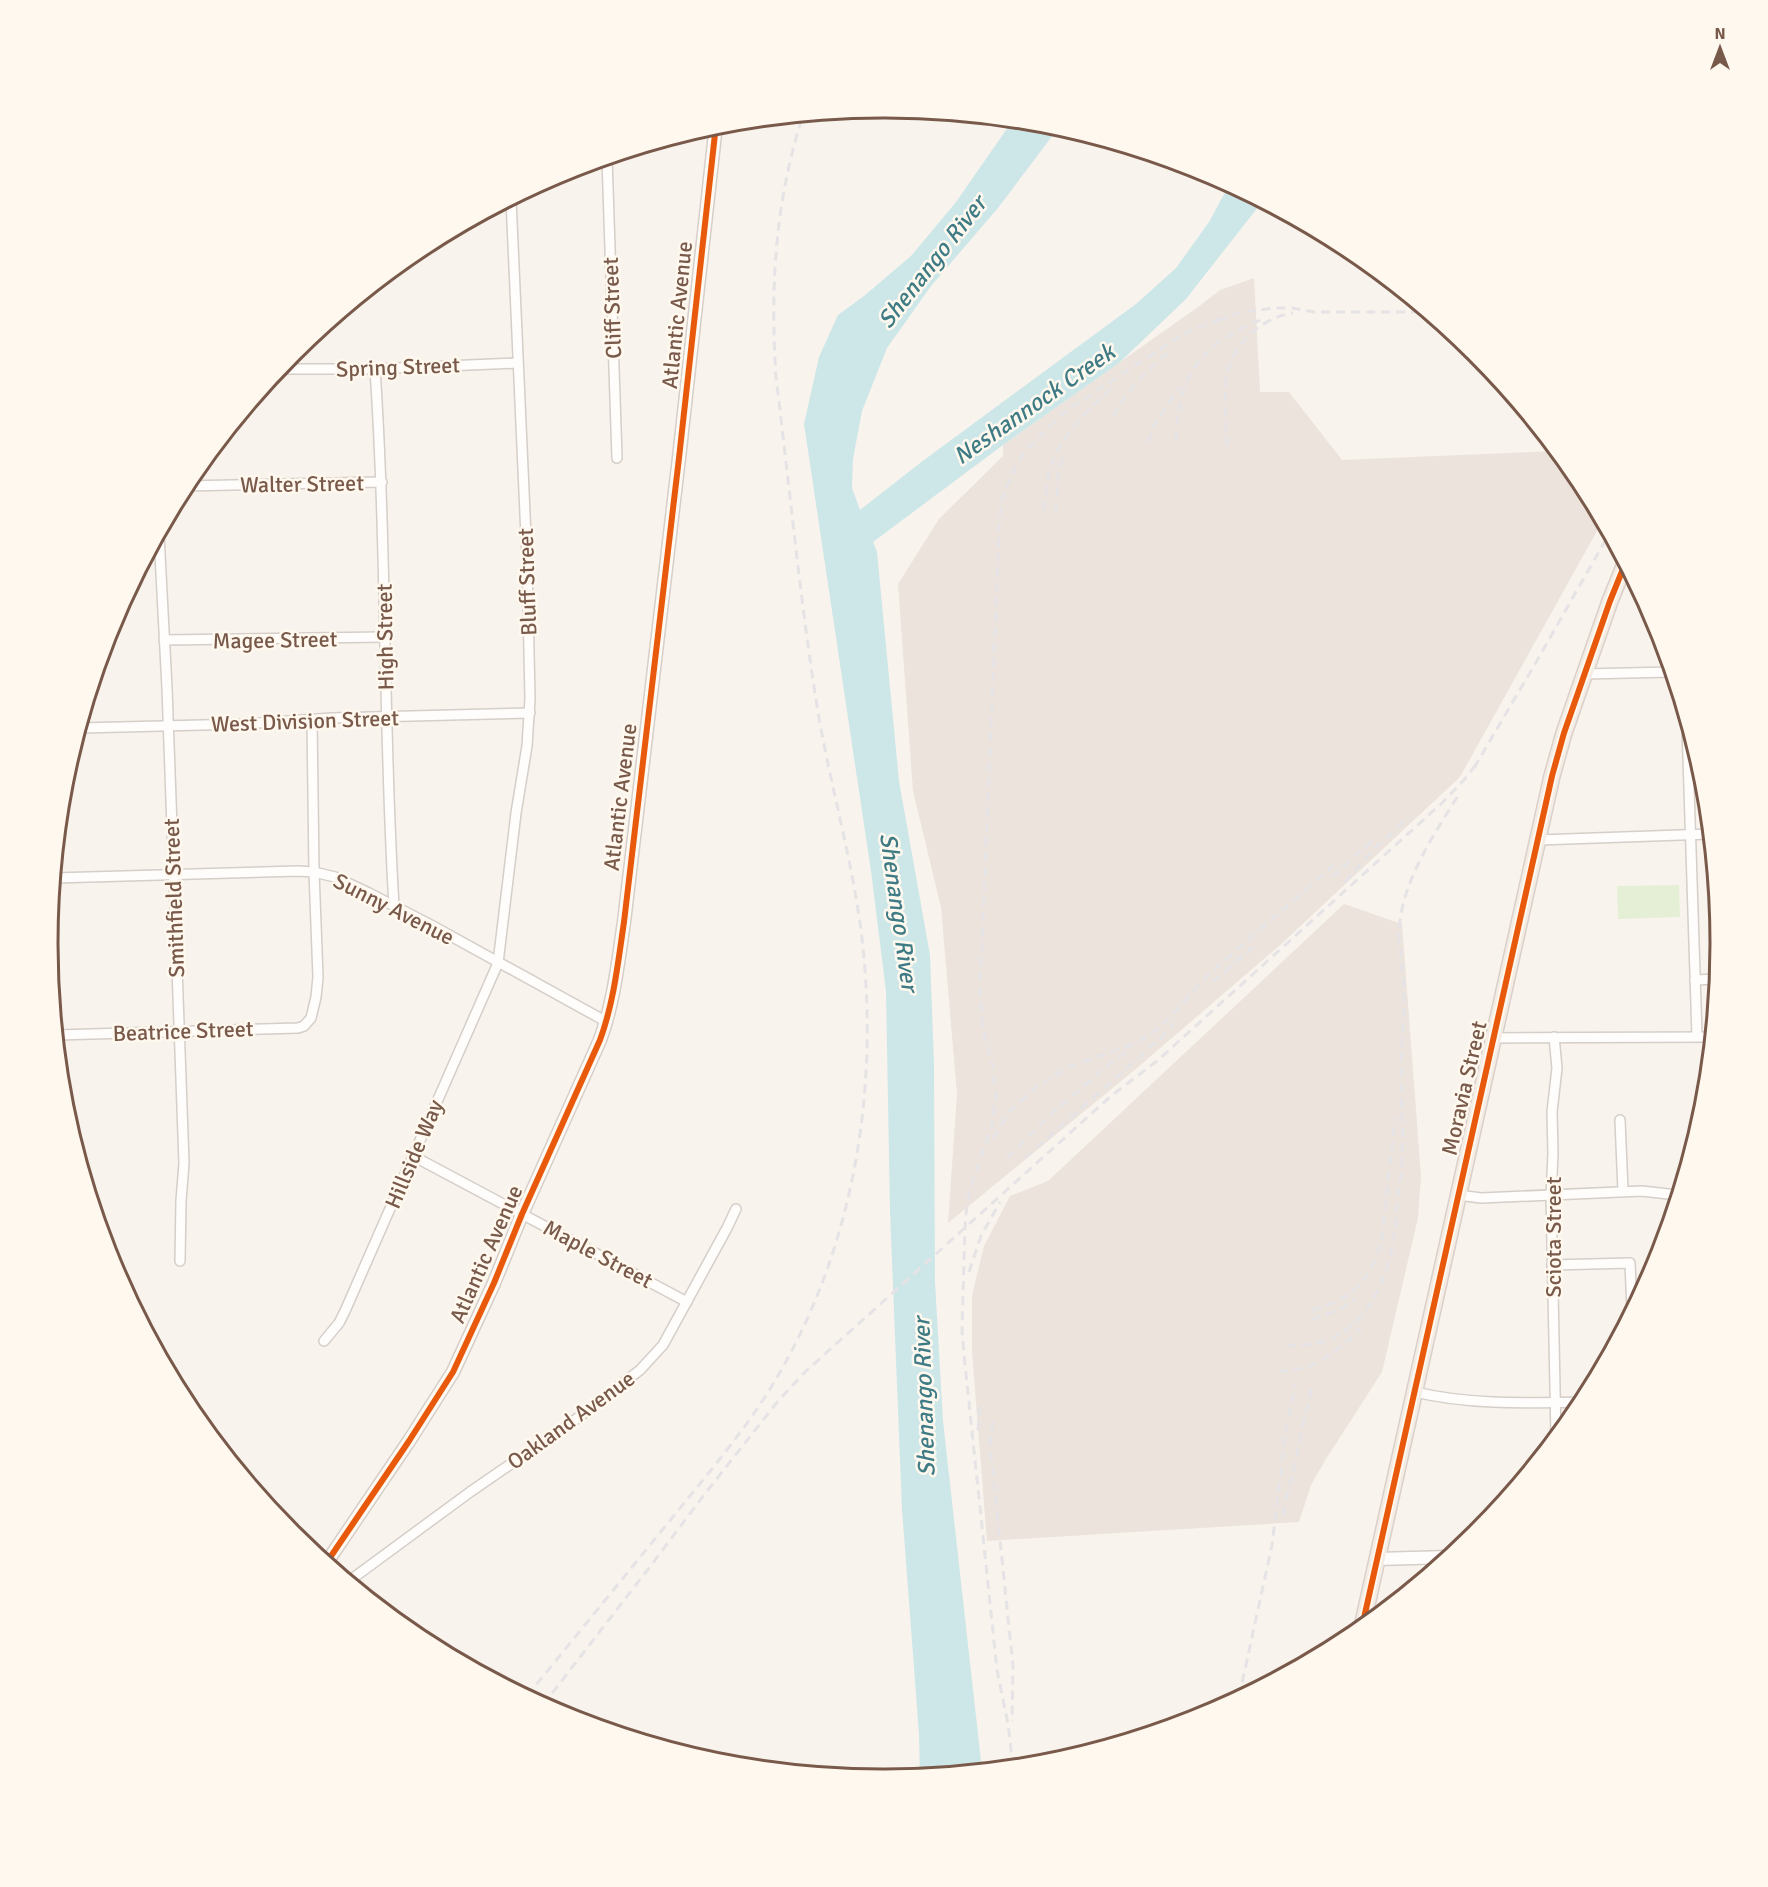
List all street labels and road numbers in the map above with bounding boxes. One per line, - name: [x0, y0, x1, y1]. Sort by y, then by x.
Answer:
- street label: Atlantic Avenue: [656, 240, 698, 390]
- street label: Cliff Street: [597, 256, 627, 359]
- street label: Spring Street: [336, 351, 461, 383]
- street label: Walter Street: [240, 469, 364, 499]
- street label: Bluff Street: [512, 527, 542, 636]
- street label: High Street: [371, 583, 399, 691]
- street label: Magee Street: [212, 625, 338, 655]
- street label: West Division Street: [211, 704, 400, 738]
- street label: Atlantic Avenue: [598, 722, 642, 872]
- street label: Smithfield Street: [158, 818, 190, 978]
- street label: Sunny Avenue: [329, 867, 459, 951]
- street label: Beatrice Street: [112, 1015, 254, 1047]
- street label: Moravia Street: [1435, 1018, 1493, 1158]
- street label: Hillside Way: [379, 1095, 449, 1213]
- street label: Sciota Street: [1540, 1176, 1567, 1298]
- street label: Atlantic Avenue: [444, 1181, 528, 1327]
- street label: Maple Street: [539, 1214, 658, 1294]
- street label: Oakland Avenue: [502, 1365, 640, 1475]

